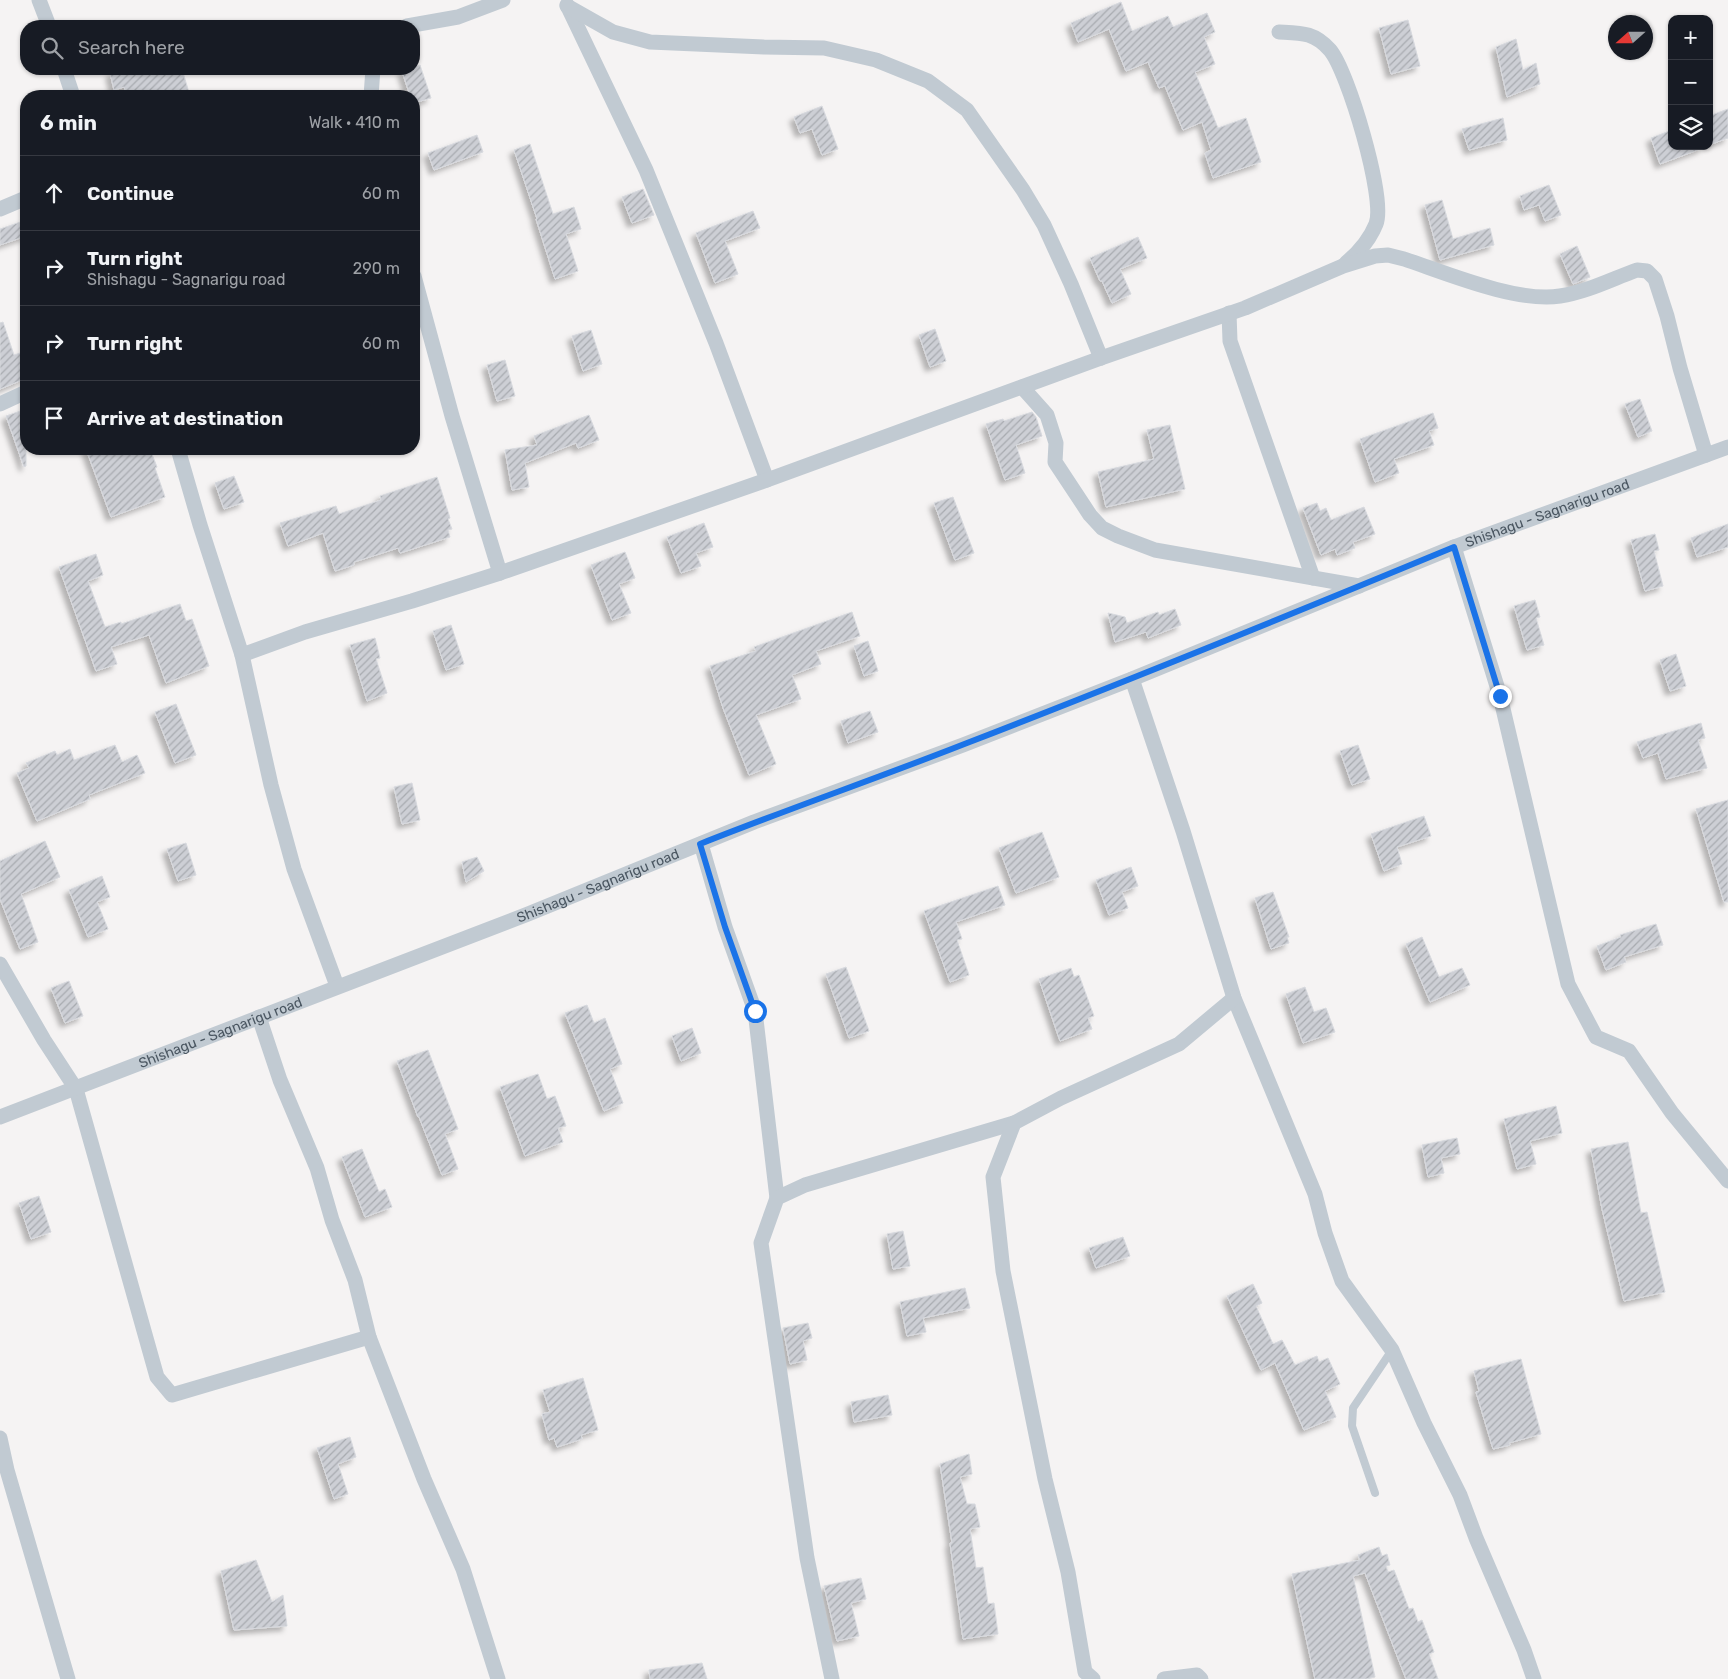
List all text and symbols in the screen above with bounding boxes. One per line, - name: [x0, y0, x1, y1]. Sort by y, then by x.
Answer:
- north arrow: [1608, 15, 1653, 60]
- map controls: [1668, 15, 1713, 150]
- button: +: [1668, 15, 1713, 60]
- search box: [20, 20, 420, 75]
- icon: search: [38, 34, 66, 62]
- text: Search here: [78, 36, 185, 59]
- button: −: [1668, 60, 1713, 105]
- button: layers: [1668, 105, 1713, 150]
- text: 6 min: [40, 110, 97, 135]
- text: Walk · 410 m: [309, 113, 400, 132]
- icon: ahead: [40, 179, 68, 207]
- text: Continue: [87, 182, 174, 205]
- text: 60 m: [362, 184, 400, 203]
- text: Turn right: [87, 247, 182, 270]
- icon: right: [40, 254, 68, 282]
- text: 290 m: [353, 259, 400, 278]
- text: Shishagu - Sagnarigu road: [87, 270, 285, 289]
- icon: right: [40, 329, 68, 357]
- text: Turn right: [87, 332, 182, 355]
- text: 60 m: [362, 334, 400, 353]
- icon: arrive: [40, 404, 68, 432]
- text: Arrive at destination: [87, 407, 283, 430]
- street label: Shishagu - Sagnarigu road: [1463, 476, 1632, 551]
- route end: [1489, 685, 1512, 708]
- street label: Shishagu - Sagnarigu road: [514, 845, 682, 927]
- street label: Shishagu - Sagnarigu road: [136, 994, 305, 1072]
- route start: [744, 1000, 767, 1023]

